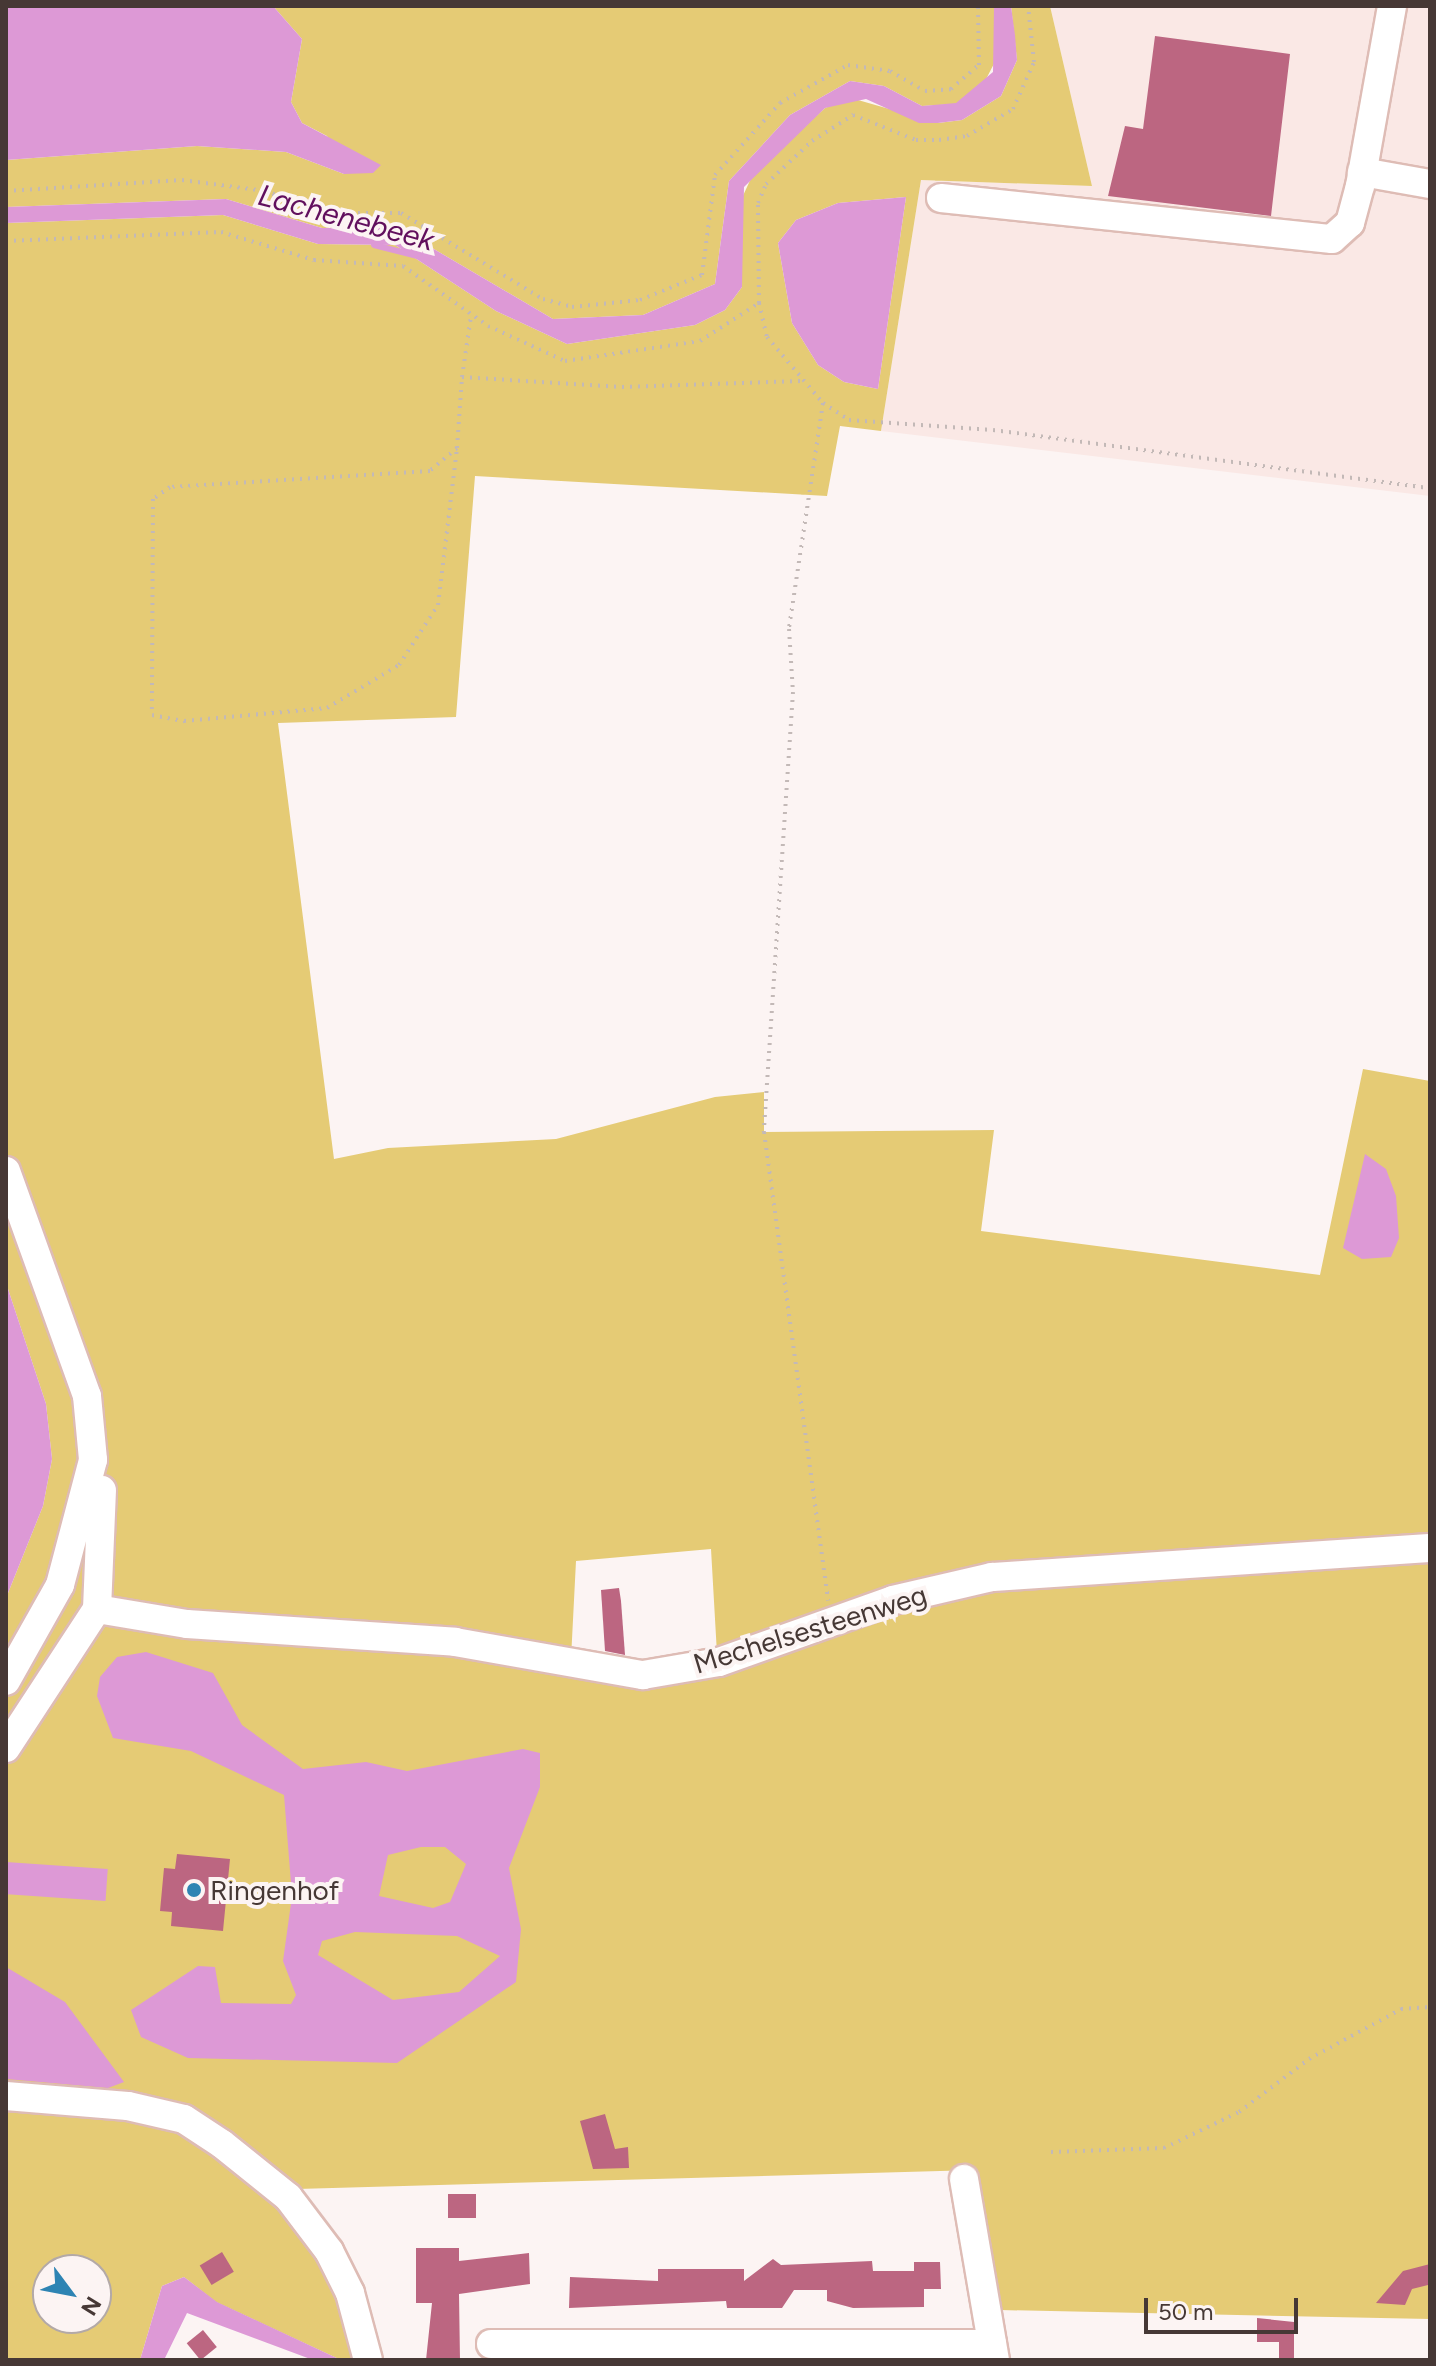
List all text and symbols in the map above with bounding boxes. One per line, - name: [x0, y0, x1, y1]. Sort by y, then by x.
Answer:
- water label: Lachenebeek: [254, 177, 438, 259]
- street label: Mechelsesteenweg: [689, 1577, 931, 1681]
- place label: Ringenhof: [210, 1873, 339, 1907]
- marker: Ringenhof: [185, 1881, 203, 1899]
- north arrow: [32, 2254, 112, 2334]
- scale bar: [1148, 2282, 1302, 2332]
- text: N: [75, 2292, 107, 2320]
- text: 50 m: [1158, 2297, 1214, 2326]

